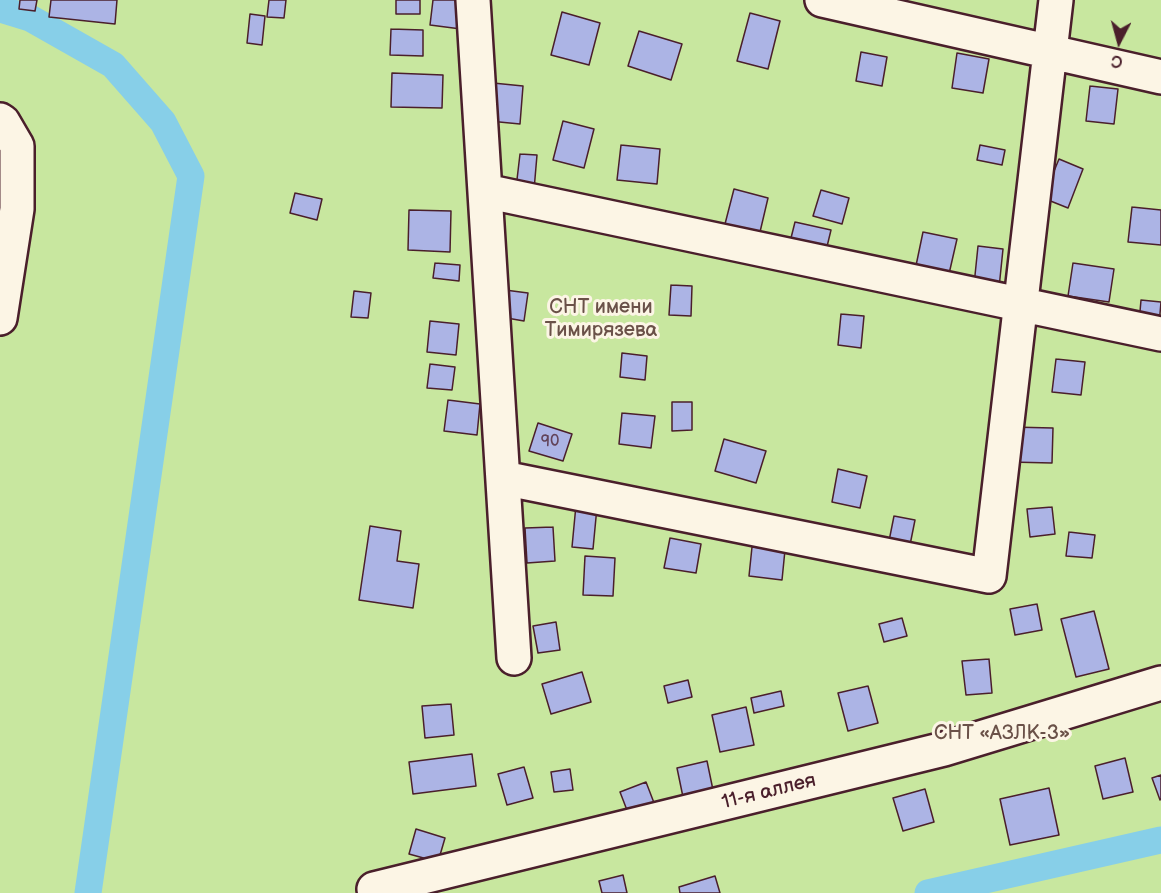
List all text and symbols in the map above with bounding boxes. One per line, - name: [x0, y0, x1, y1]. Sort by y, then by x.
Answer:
- north arrow: [1089, 12, 1149, 72]
- text: С: [1111, 50, 1124, 70]
- park label: СНТ имени Тимирязева: [545, 296, 657, 343]
- house number: 90: [541, 432, 559, 452]
- park label: СНТ «АЗЛК-3»: [934, 722, 1070, 746]
- street label: 11-я аллея: [719, 769, 819, 815]

